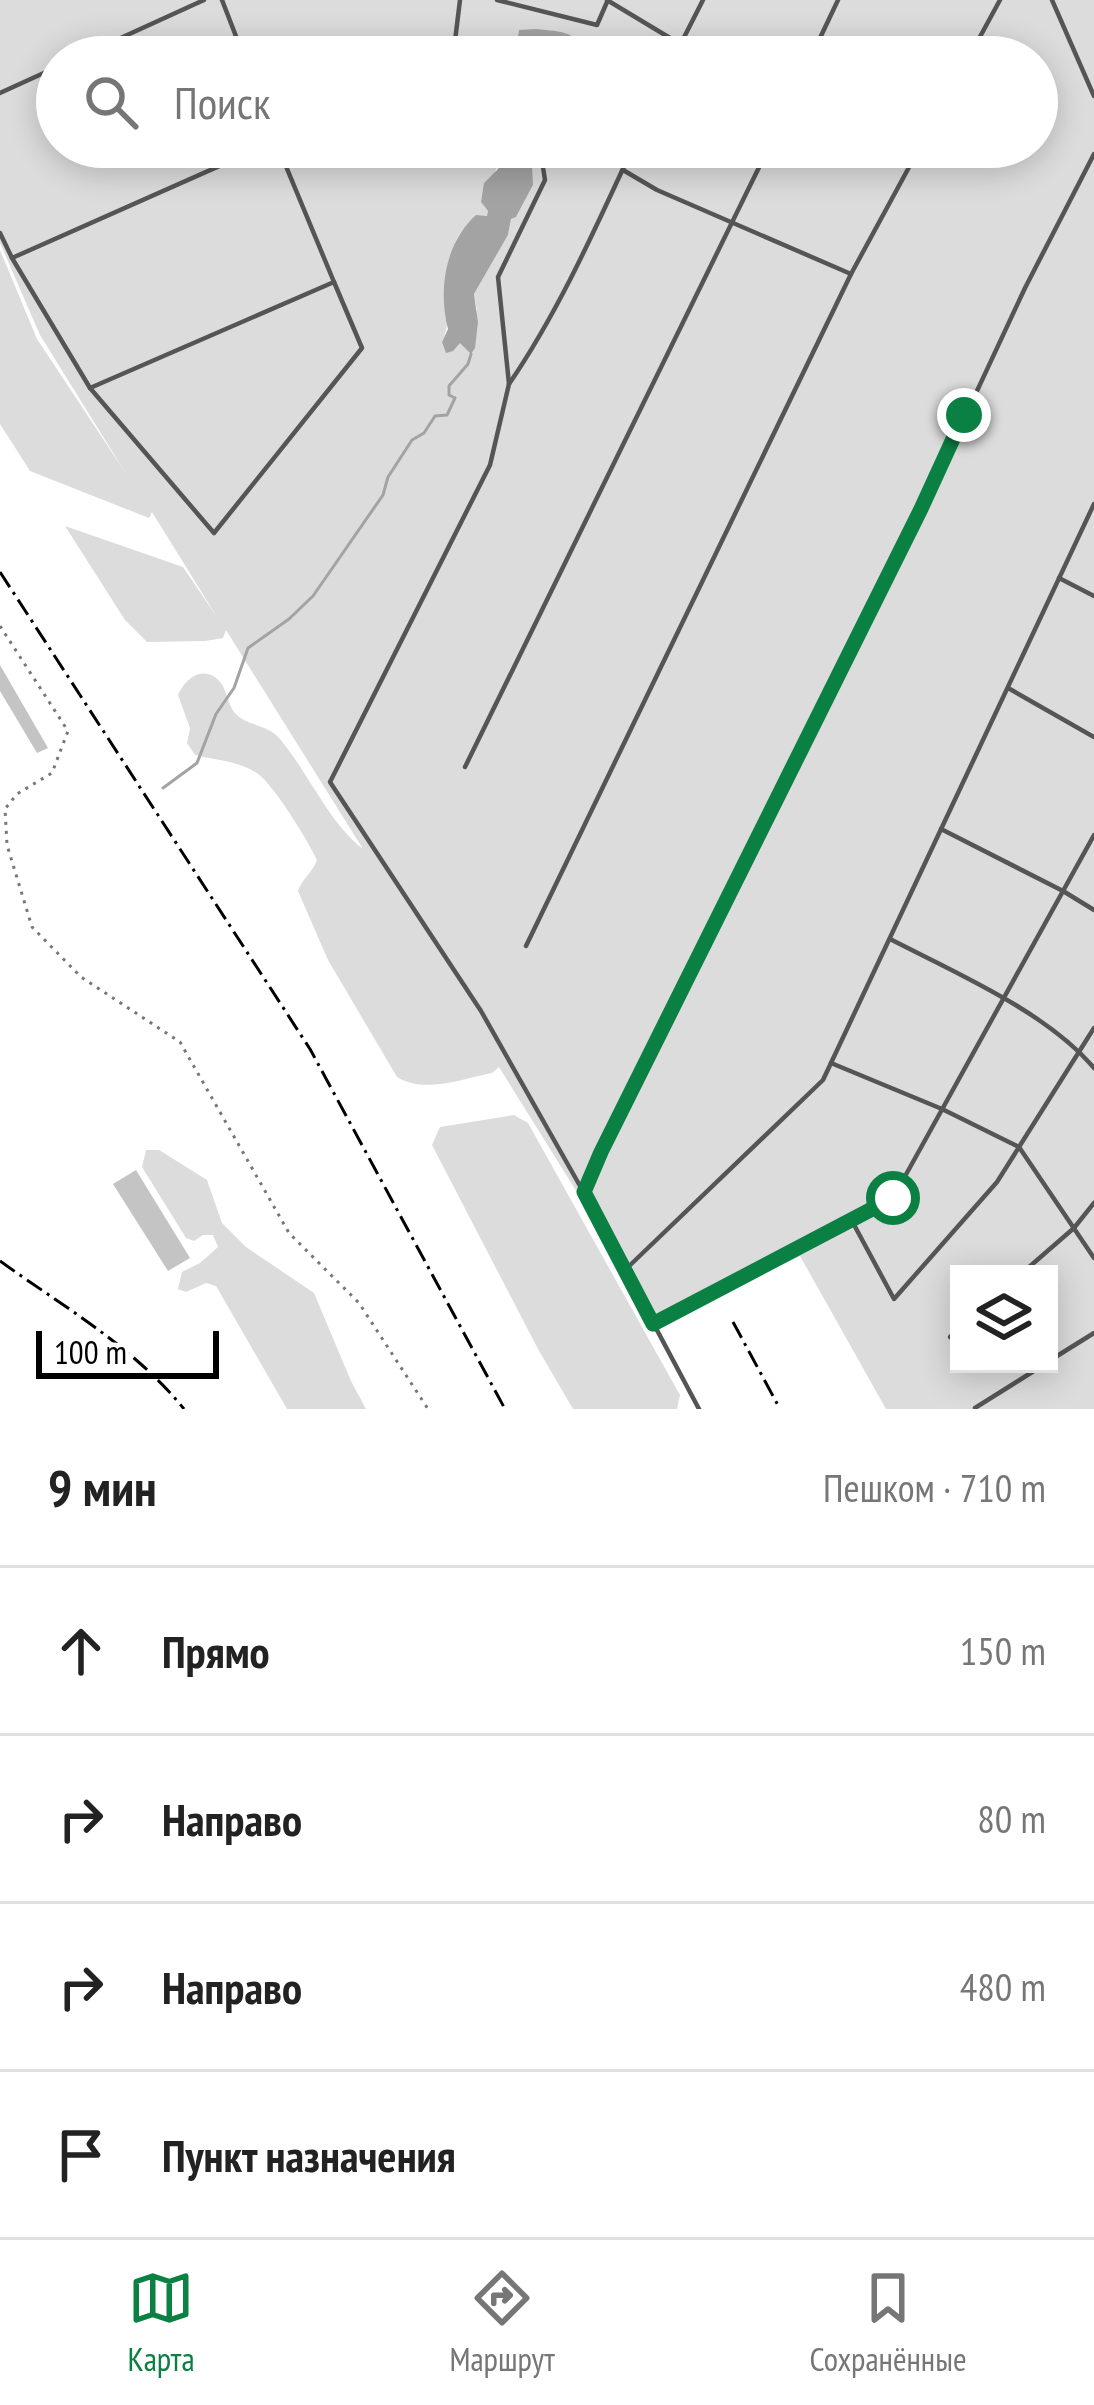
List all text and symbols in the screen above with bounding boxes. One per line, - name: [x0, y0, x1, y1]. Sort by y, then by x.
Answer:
- search box: [36, 36, 1058, 168]
- icon: search: [78, 69, 144, 135]
- text: Поиск: [174, 73, 270, 131]
- route end: [937, 388, 991, 442]
- route start: [866, 1171, 920, 1225]
- map controls: [950, 1265, 1058, 1373]
- button: layers: [950, 1265, 1058, 1373]
- scale bar: [36, 1325, 219, 1378]
- text: 100 m: [54, 1330, 127, 1373]
- text: 9 мин: [48, 1454, 157, 1520]
- text: Пешком · 710 m: [823, 1462, 1046, 1513]
- icon: ahead: [48, 1618, 114, 1684]
- text: Прямо: [162, 1622, 270, 1680]
- text: 150 m: [960, 1625, 1046, 1676]
- icon: right: [48, 1786, 114, 1852]
- text: Направо: [162, 1790, 302, 1848]
- text: 80 m: [977, 1793, 1046, 1844]
- icon: right: [48, 1954, 114, 2020]
- text: Направо: [162, 1958, 302, 2016]
- text: 480 m: [960, 1961, 1046, 2012]
- icon: arrive: [48, 2122, 114, 2188]
- text: Пункт назначения: [162, 2126, 456, 2184]
- tab: Карта: [127, 2265, 195, 2380]
- tab: Маршрут: [449, 2265, 555, 2380]
- tab: Сохранённые: [810, 2265, 967, 2380]

